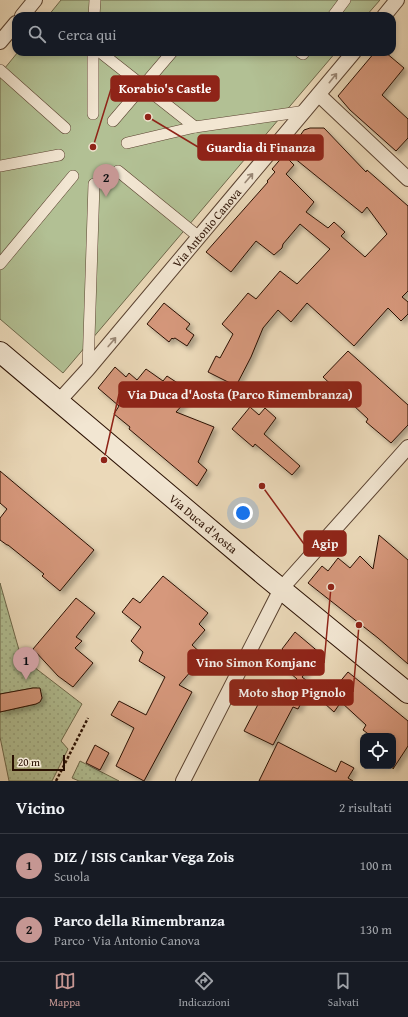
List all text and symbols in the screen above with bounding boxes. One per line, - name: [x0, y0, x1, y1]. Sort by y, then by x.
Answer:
- search box: [12, 12, 396, 56]
- icon: search: [26, 23, 48, 45]
- text: Cerca qui: [58, 24, 116, 45]
- one-way arrow: [328, 73, 337, 83]
- callout: Korabio's Castle: [111, 76, 219, 101]
- text: Korabio's Castle: [119, 79, 211, 98]
- callout: Guardia di Finanza: [198, 135, 323, 160]
- text: Guardia di Finanza: [207, 138, 316, 157]
- pin: 2: [93, 164, 119, 197]
- one-way arrow: [245, 173, 254, 183]
- street label: Via Antonio Canova: [168, 184, 245, 271]
- one-way arrow: [107, 336, 116, 347]
- callout: Via Duca d'Aosta (Parco Rimembranza): [119, 382, 361, 407]
- text: Via Duca d'Aosta (Parco Rimembranza): [127, 385, 353, 404]
- street label: Via Duca d'Aosta: [165, 490, 241, 558]
- your location: [233, 503, 253, 523]
- callout: Agip: [304, 531, 346, 556]
- text: Agip: [312, 534, 339, 553]
- pin: 1: [13, 647, 39, 680]
- callout: Vino Simon Komjanc: [188, 650, 324, 675]
- text: Vino Simon Komjanc: [196, 653, 316, 672]
- callout: Moto shop Pignolo: [230, 680, 353, 705]
- text: Moto shop Pignolo: [238, 683, 346, 702]
- map controls: [360, 733, 396, 769]
- button: locate: [360, 733, 396, 769]
- scale bar: [12, 753, 65, 772]
- text: 20 m: [18, 754, 40, 770]
- text: Vicino: [16, 795, 65, 820]
- text: 2 risultati: [339, 798, 392, 817]
- text: DIZ / ISIS Cankar Vega Zois: [54, 846, 234, 867]
- text: 1: [26, 856, 32, 875]
- text: 100 m: [360, 856, 392, 875]
- text: Scuola: [54, 867, 90, 886]
- text: Parco della Rimembranza: [54, 910, 225, 931]
- text: 2: [26, 920, 32, 939]
- text: 130 m: [360, 920, 392, 939]
- text: Parco · Via Antonio Canova: [54, 931, 200, 950]
- tab: Mappa: [49, 970, 80, 1010]
- tab: Indicazioni: [178, 970, 230, 1010]
- tab: Salvati: [328, 970, 359, 1010]

